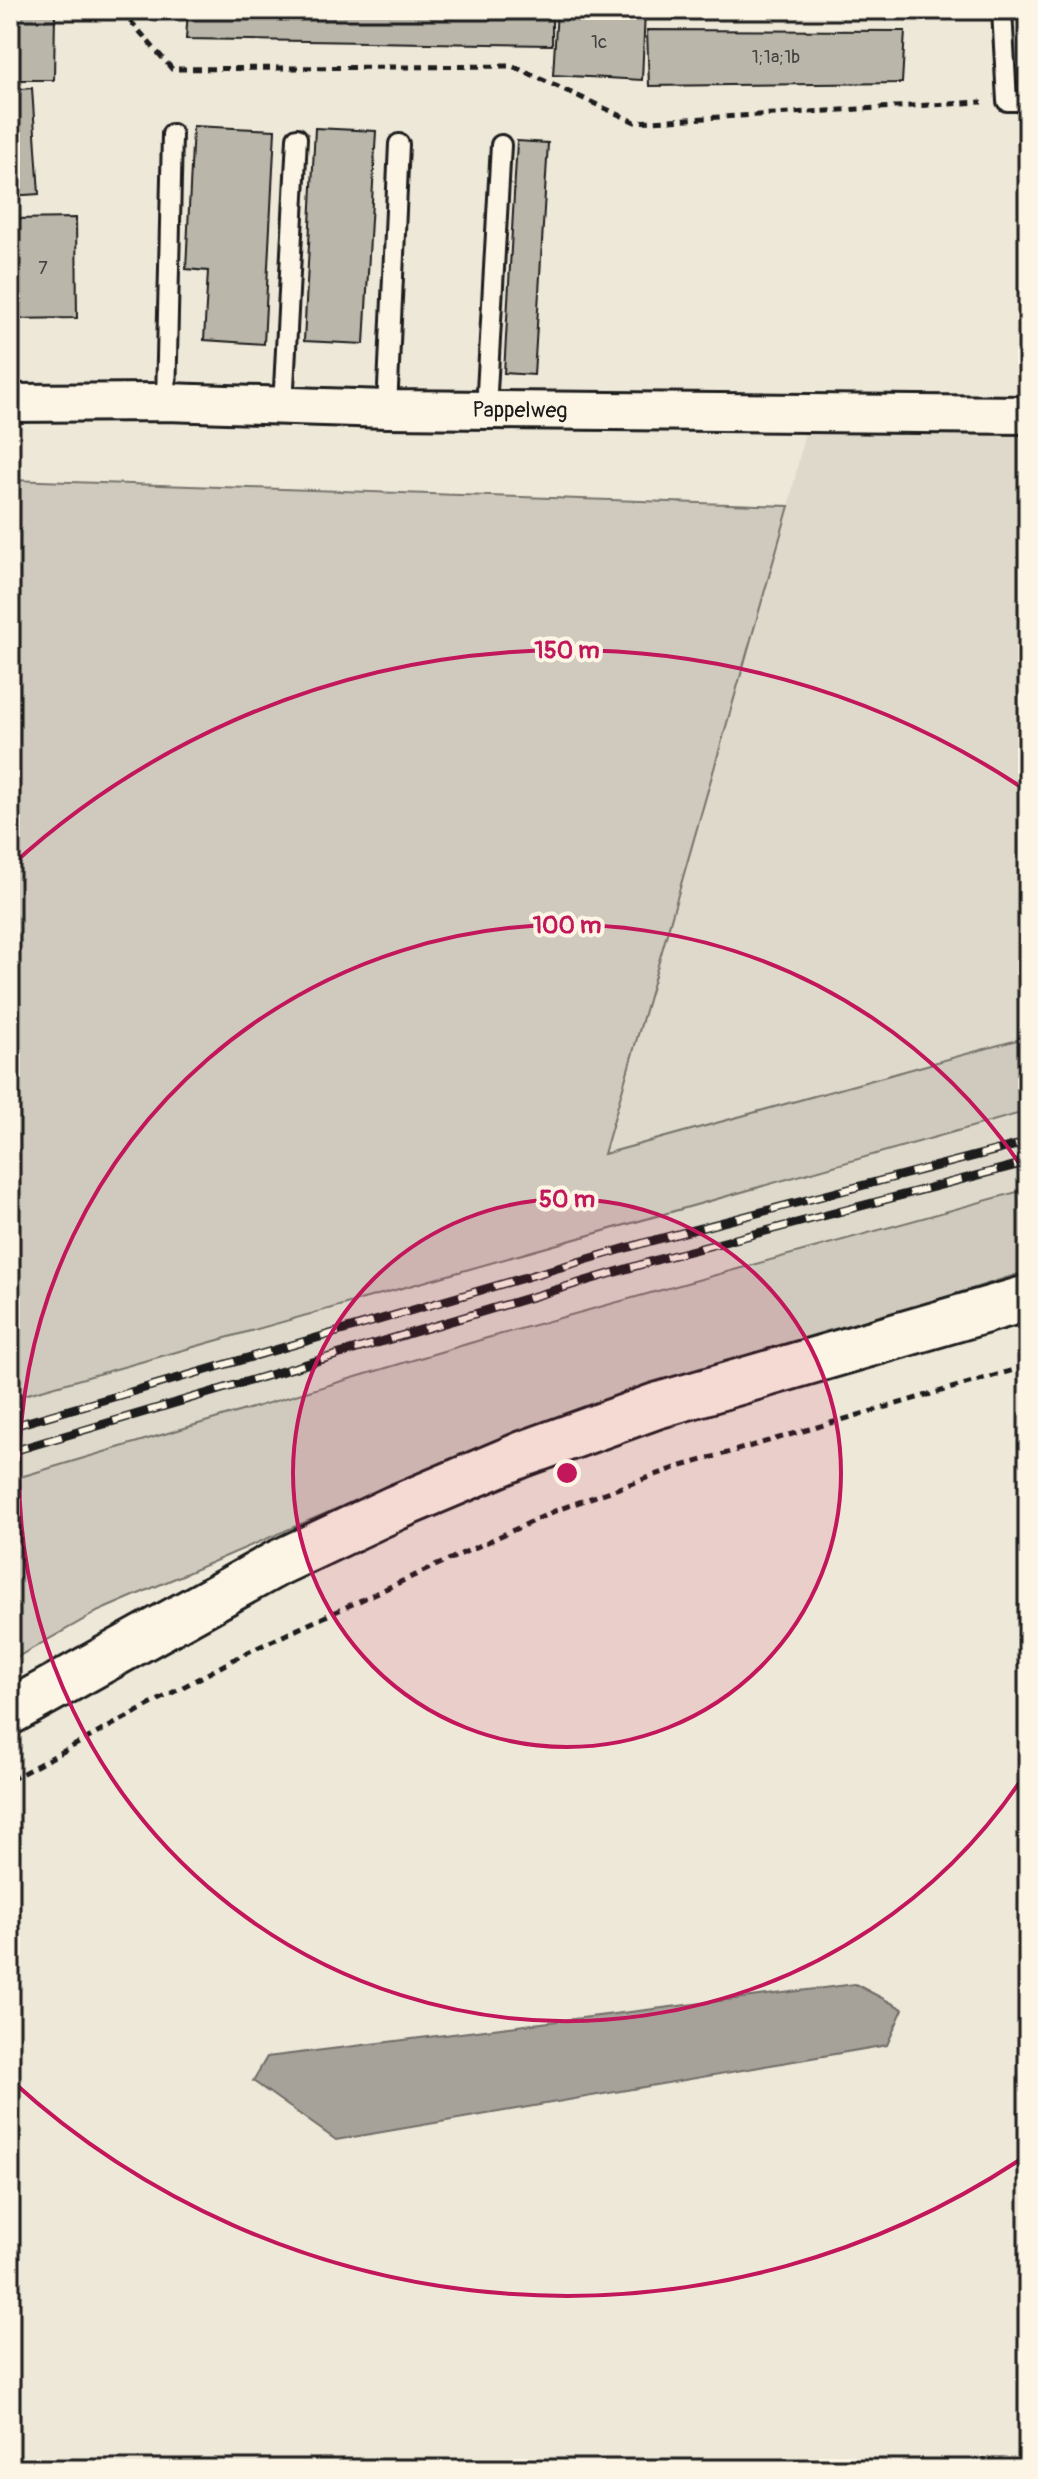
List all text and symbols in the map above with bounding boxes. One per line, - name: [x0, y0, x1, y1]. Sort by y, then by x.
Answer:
- house number: 1c: [591, 31, 607, 54]
- house number: 1;1a;1b: [752, 46, 800, 69]
- house number: 7: [38, 257, 48, 280]
- street label: Pappelweg: [472, 396, 568, 425]
- text: 150 m: [534, 636, 600, 665]
- text: 100 m: [533, 911, 601, 940]
- text: 50 m: [539, 1185, 595, 1214]
- centre of rings: [553, 1459, 581, 1487]

